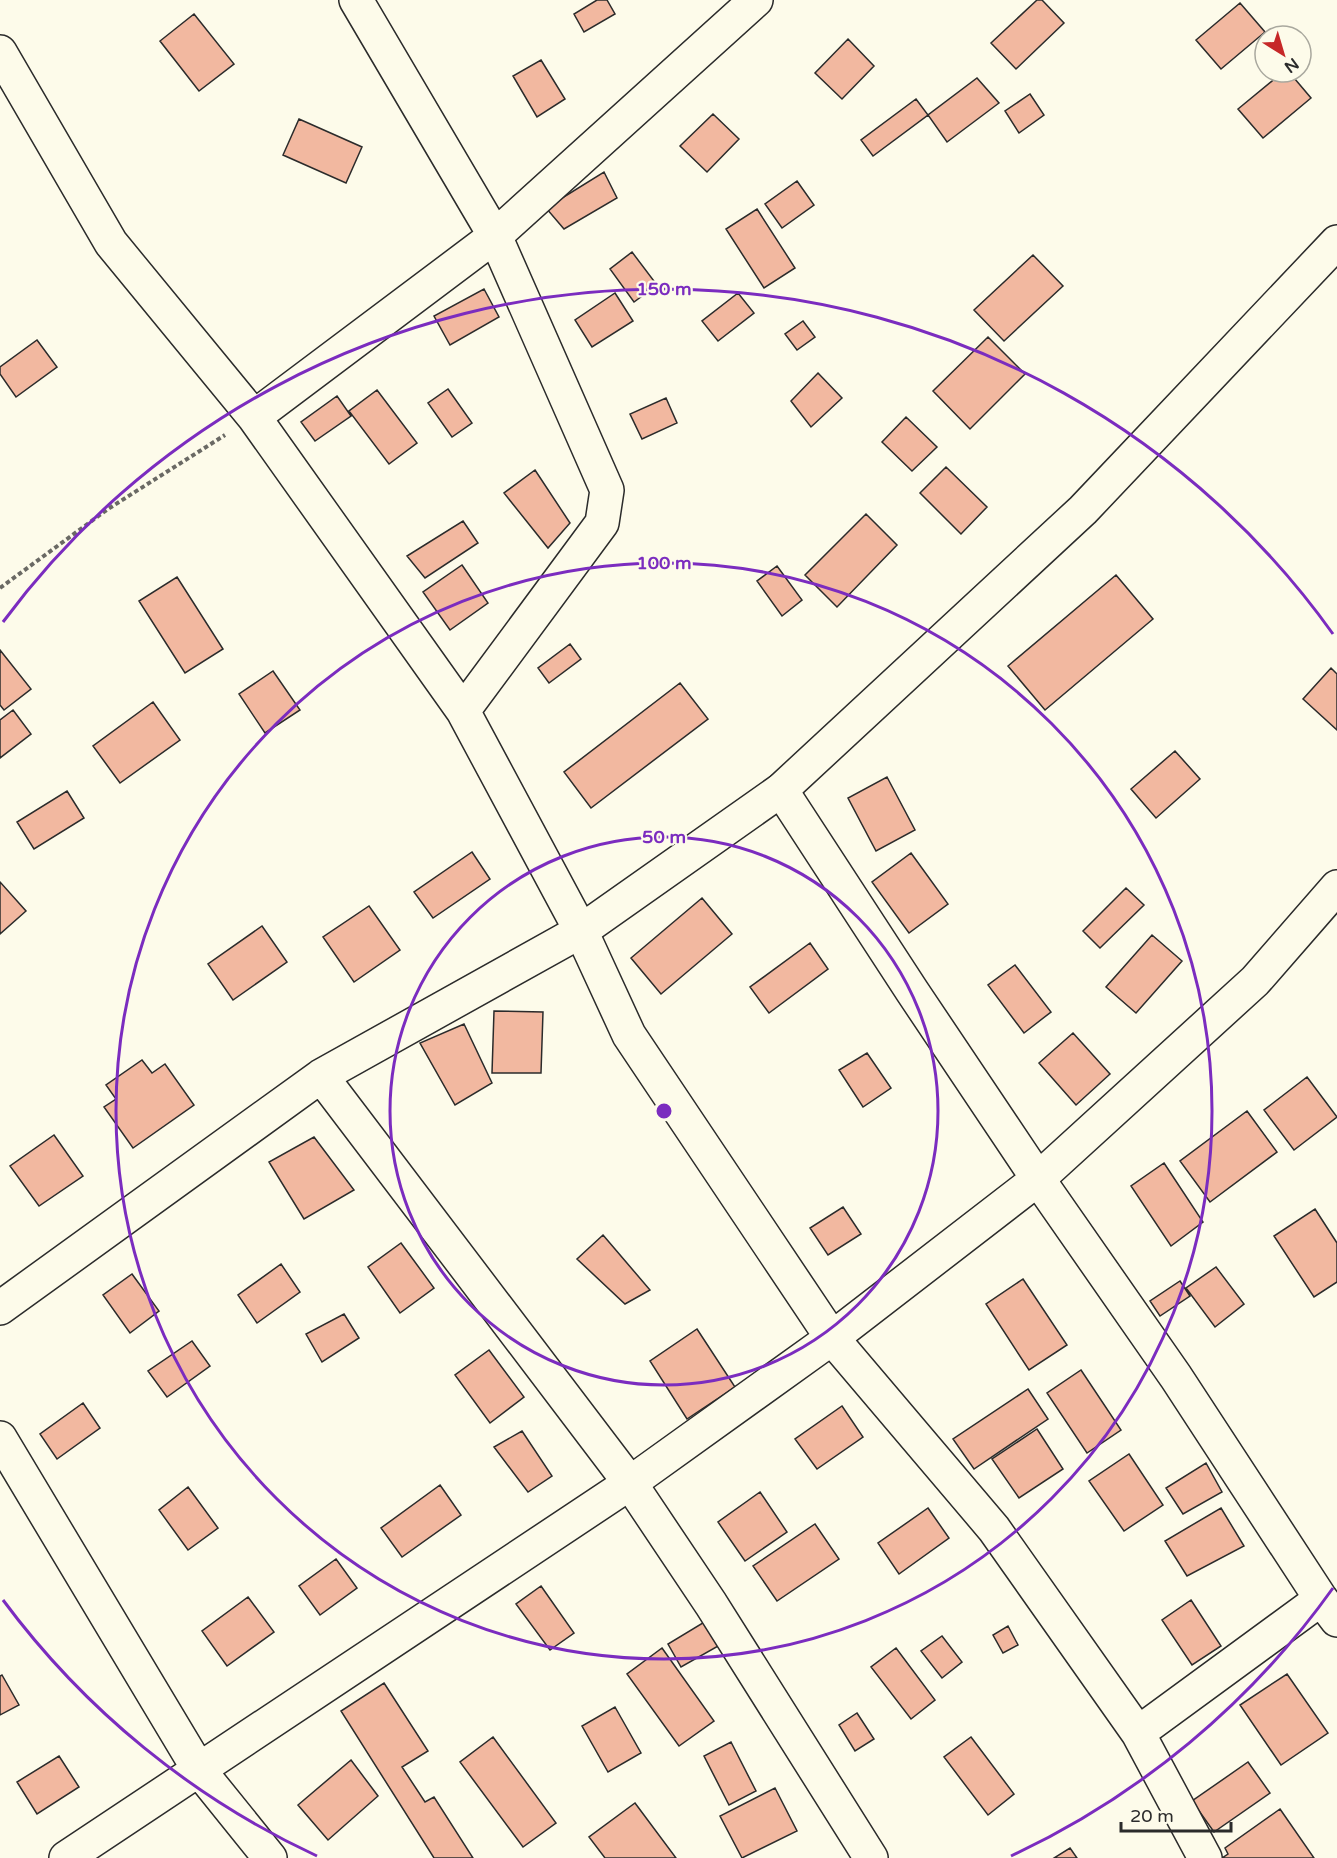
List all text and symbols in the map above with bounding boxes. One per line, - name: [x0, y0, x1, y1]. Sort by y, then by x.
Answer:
- north arrow: [1253, 24, 1313, 84]
- text: N: [1280, 53, 1303, 77]
- text: 150 m: [636, 278, 692, 300]
- text: 100 m: [636, 552, 692, 574]
- text: 50 m: [642, 826, 686, 848]
- centre of rings: [654, 1101, 674, 1121]
- scale bar: [1121, 1795, 1230, 1833]
- text: 20 m: [1130, 1805, 1174, 1827]

